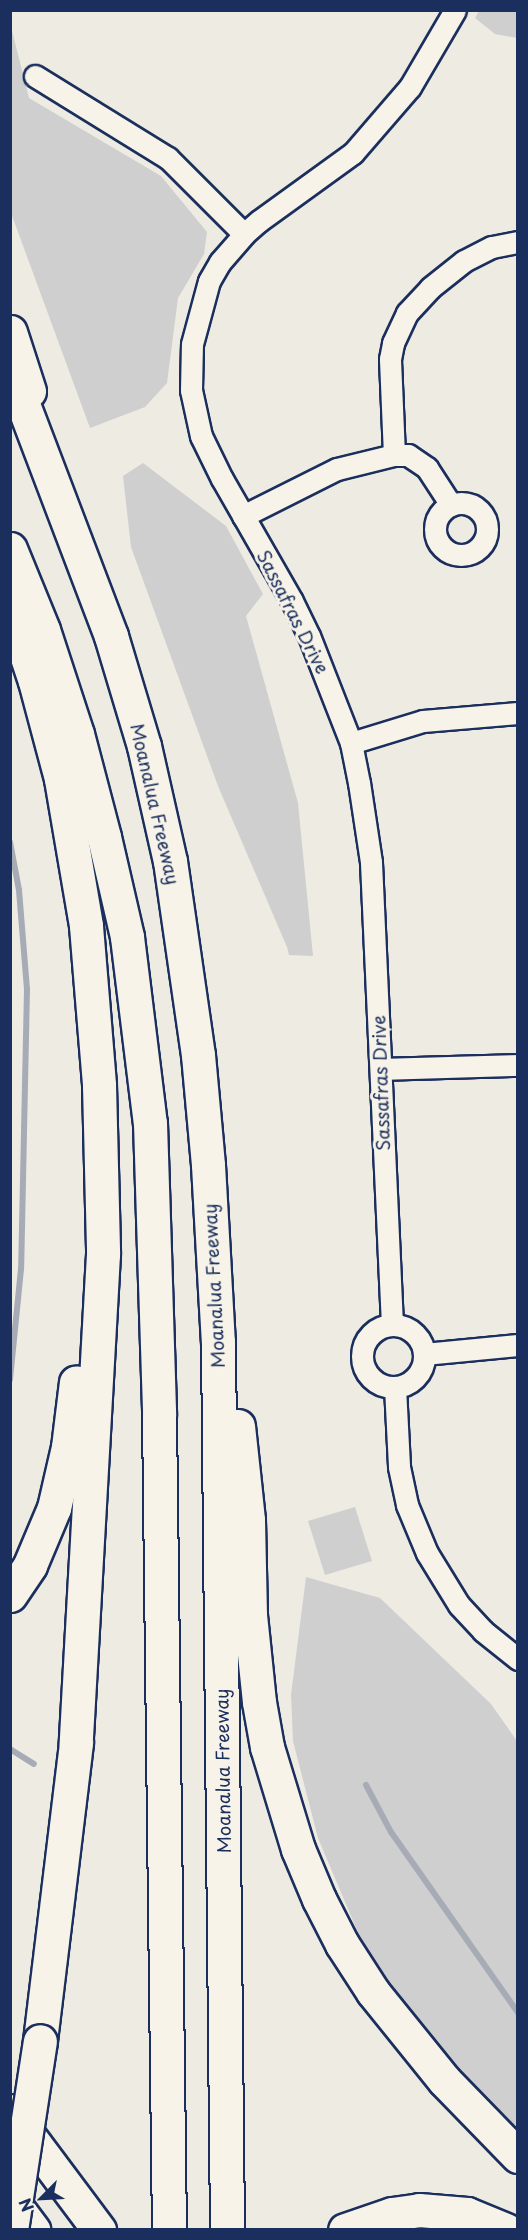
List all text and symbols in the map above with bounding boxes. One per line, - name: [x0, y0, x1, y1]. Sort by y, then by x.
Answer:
- street label: Sassafras Drive: [253, 547, 333, 677]
- street label: Moanalua Freeway: [126, 721, 184, 887]
- street label: Sassafras Drive: [368, 1015, 394, 1151]
- street label: Moanalua Freeway: [199, 1203, 229, 1369]
- street label: Moanalua Freeway: [211, 1688, 235, 1854]
- north arrow: [12, 2168, 72, 2228]
- text: N: [12, 2195, 39, 2216]

